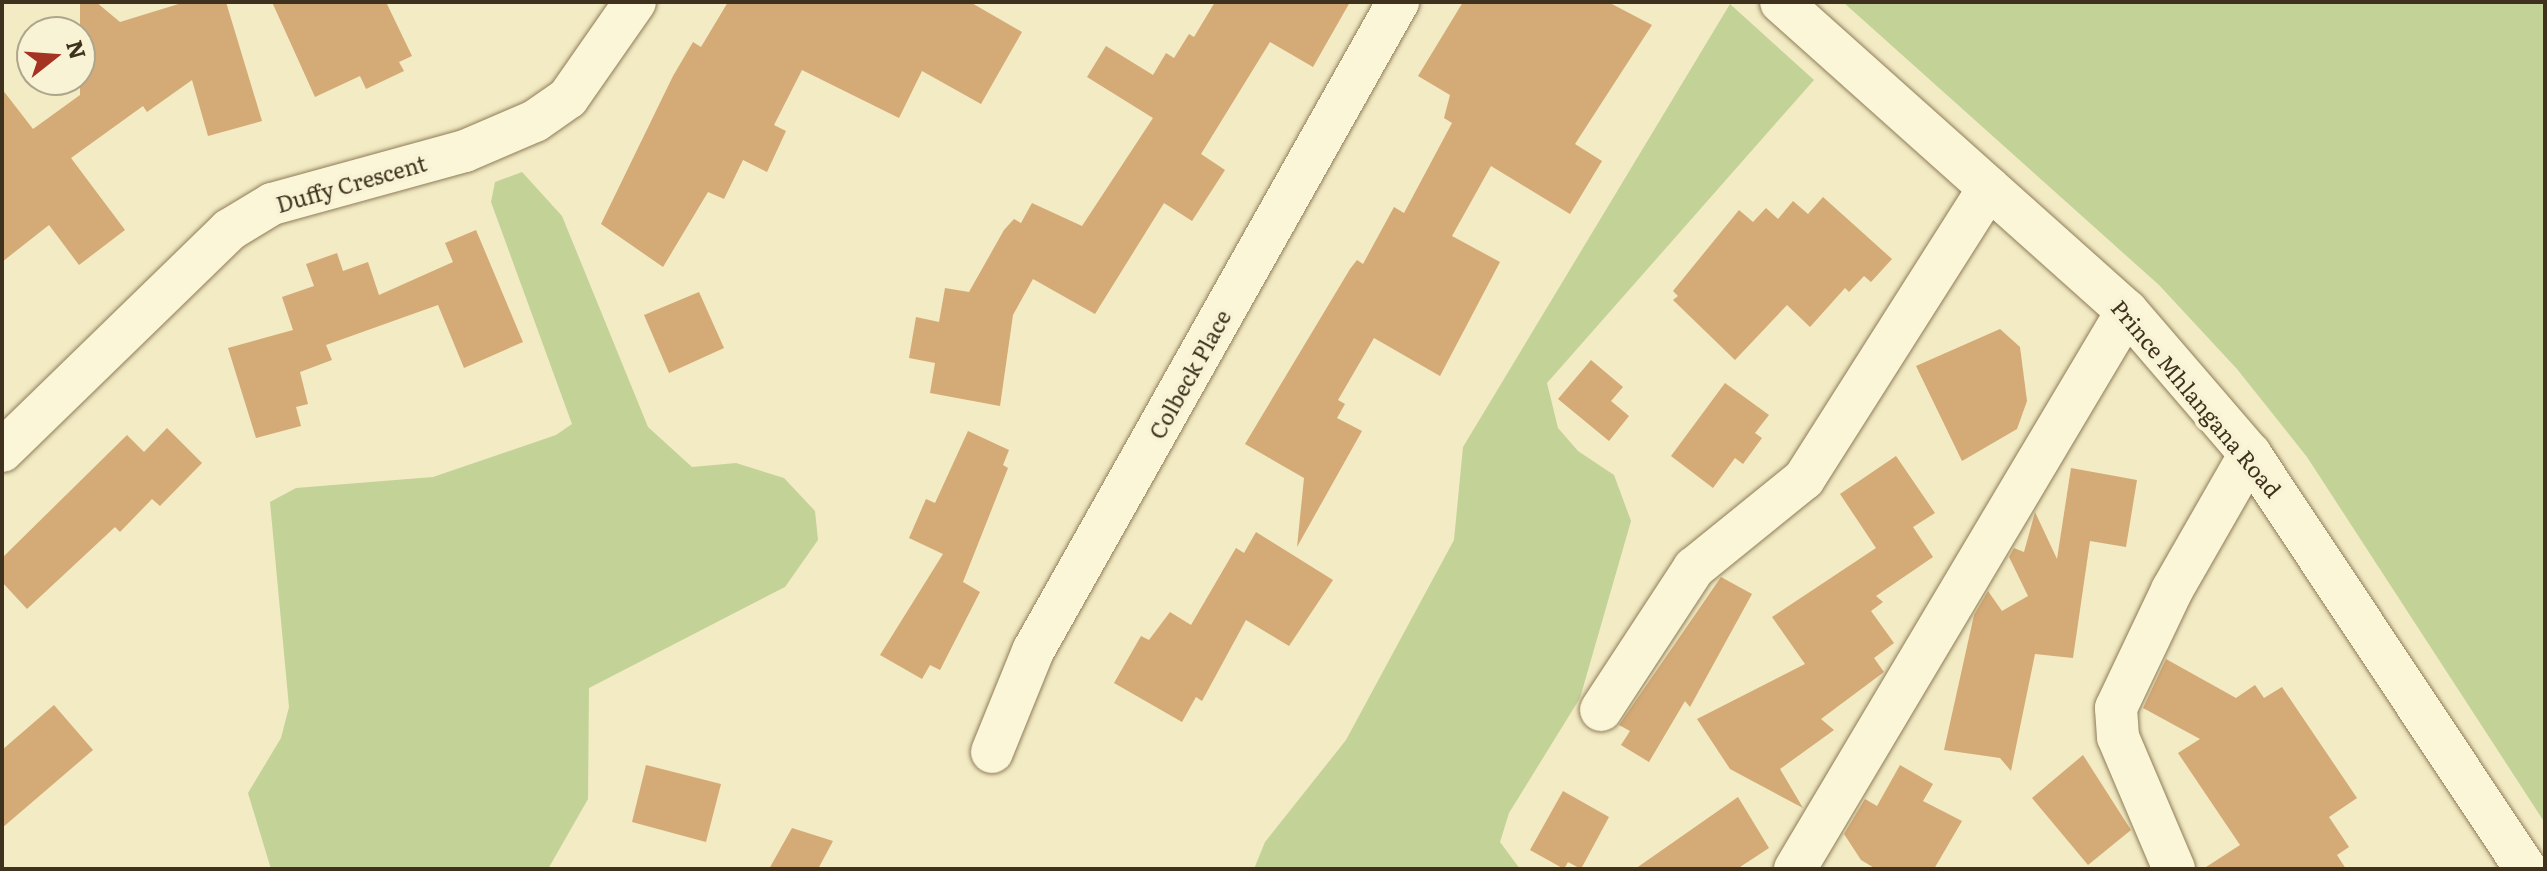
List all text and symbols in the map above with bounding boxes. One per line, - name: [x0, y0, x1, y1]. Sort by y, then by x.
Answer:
- north arrow: [16, 16, 96, 96]
- text: N: [59, 36, 96, 63]
- street label: Duffy Crescent: [273, 149, 429, 217]
- street label: Prince Mhlangana Road: [2107, 294, 2287, 502]
- street label: Colbeck Place: [1143, 305, 1235, 443]

